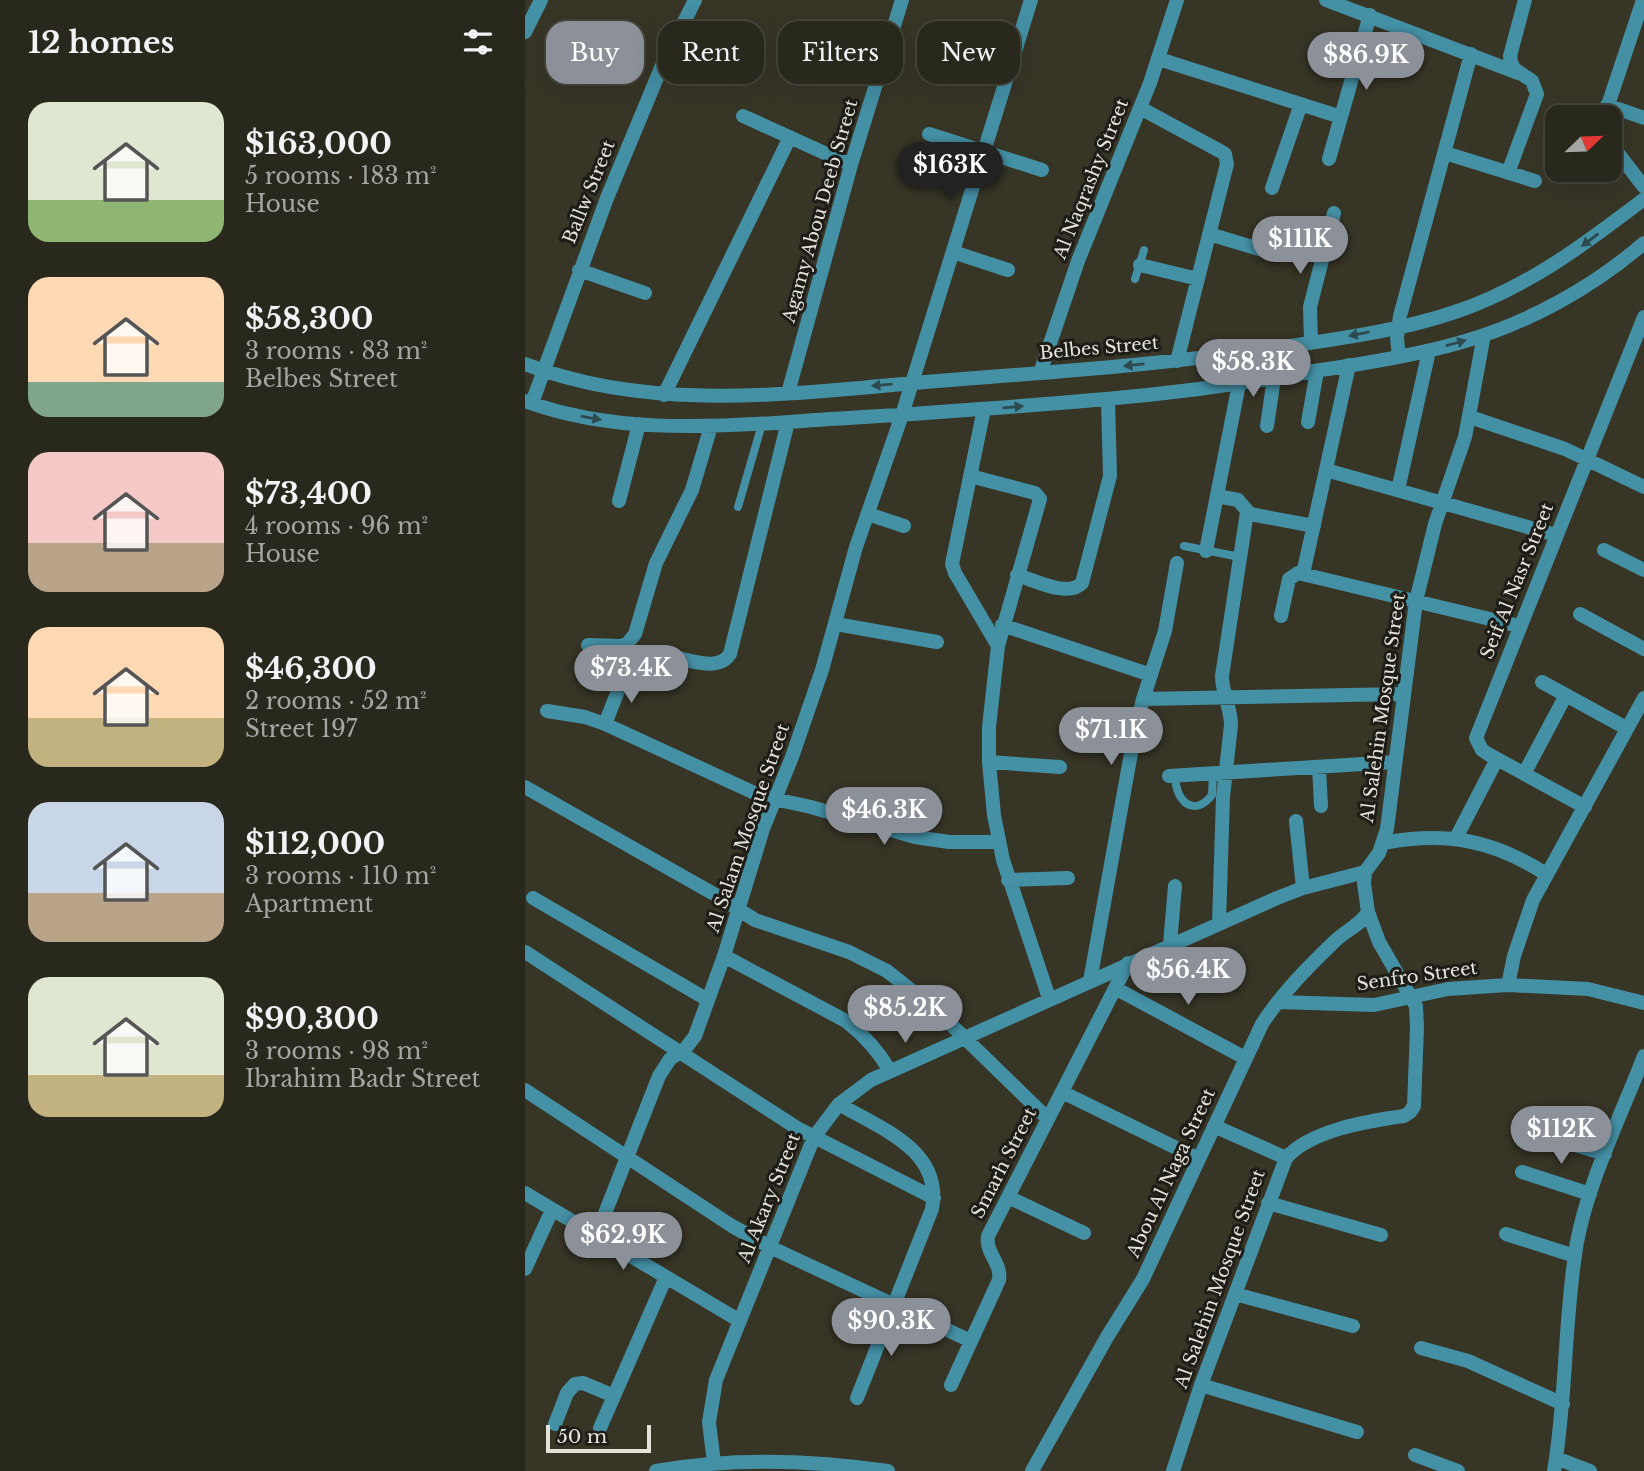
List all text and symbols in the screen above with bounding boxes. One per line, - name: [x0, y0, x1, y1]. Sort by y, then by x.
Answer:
- chip: Buy: [546, 21, 644, 84]
- chip: Rent: [658, 21, 764, 84]
- chip: Filters: [778, 21, 903, 84]
- chip: New: [917, 21, 1020, 84]
- icon: filters: [459, 23, 497, 61]
- text: 12 homes: [28, 24, 175, 61]
- pin: $86.9K: [1309, 32, 1423, 92]
- text: $86.9K: [1323, 41, 1409, 69]
- street label: Al Naqrashy Street: [1048, 95, 1133, 263]
- street label: Agamy Abou Deeb Street: [777, 97, 863, 326]
- north arrow: [1545, 105, 1622, 182]
- map controls: [1545, 105, 1622, 182]
- text: $163,000: [245, 125, 392, 162]
- icon: home: [84, 130, 168, 214]
- street label: Ballw Street: [558, 137, 620, 247]
- pin: $163K: [901, 142, 999, 202]
- text: $163K: [913, 151, 987, 179]
- text: 5 rooms · 183 m²: [245, 162, 437, 190]
- text: House: [245, 190, 320, 218]
- pin: $111K: [1251, 216, 1349, 276]
- text: $111K: [1268, 225, 1332, 253]
- one-way arrow: [1581, 233, 1599, 247]
- text: $58,300: [245, 300, 374, 337]
- icon: home: [84, 305, 168, 389]
- one-way arrow: [1348, 329, 1370, 340]
- street label: Belbes Street: [1038, 332, 1160, 364]
- text: 3 rooms · 83 m²: [245, 337, 427, 365]
- one-way arrow: [1446, 338, 1467, 348]
- pin: $58.3K: [1196, 340, 1310, 399]
- text: $58.3K: [1212, 348, 1294, 376]
- one-way arrow: [1122, 360, 1144, 371]
- text: Belbes Street: [245, 365, 398, 393]
- one-way arrow: [871, 380, 893, 391]
- one-way arrow: [1003, 401, 1025, 412]
- one-way arrow: [580, 413, 602, 424]
- text: $73,400: [245, 475, 372, 512]
- icon: home: [84, 480, 168, 564]
- street label: Seif Al Nasr Street: [1476, 500, 1558, 662]
- text: 4 rooms · 96 m²: [245, 512, 428, 540]
- text: House: [245, 540, 320, 568]
- street label: Al Salehin Mosque Street: [1356, 592, 1410, 825]
- pin: $73.4K: [574, 646, 688, 705]
- text: $46,300: [245, 650, 377, 687]
- text: $73.4K: [590, 654, 672, 682]
- icon: home: [84, 655, 168, 739]
- text: 2 rooms · 52 m²: [245, 687, 427, 715]
- pin: $71.1K: [1054, 708, 1168, 767]
- text: Street 197: [245, 715, 357, 743]
- text: $71.1K: [1075, 716, 1147, 744]
- street label: Al Salam Mosque Street: [702, 721, 794, 936]
- pin: $46.3K: [827, 788, 941, 847]
- text: $46.3K: [841, 796, 927, 824]
- text: $112,000: [245, 825, 385, 862]
- icon: home: [84, 830, 168, 914]
- text: 3 rooms · 110 m²: [245, 862, 436, 890]
- text: Apartment: [245, 890, 373, 918]
- pin: $56.4K: [1131, 948, 1245, 1007]
- text: $56.4K: [1146, 956, 1230, 984]
- street label: Senfro Street: [1355, 957, 1479, 995]
- pin: $85.2K: [848, 986, 962, 1045]
- text: $85.2K: [864, 994, 946, 1022]
- text: $90,300: [245, 1000, 379, 1037]
- icon: home: [84, 1005, 168, 1089]
- text: 3 rooms · 98 m²: [245, 1037, 428, 1065]
- text: Ibrahim Badr Street: [245, 1065, 480, 1093]
- street label: Abou Al Naga Street: [1122, 1085, 1220, 1262]
- street label: Smarh Street: [967, 1104, 1041, 1222]
- pin: $112K: [1512, 1106, 1610, 1166]
- text: $112K: [1527, 1115, 1595, 1143]
- street label: Al Akary Street: [733, 1130, 805, 1267]
- street label: Al Salehin Mosque Street: [1170, 1166, 1270, 1392]
- pin: $62.9K: [566, 1212, 680, 1272]
- text: $62.9K: [580, 1221, 666, 1249]
- pin: $90.3K: [834, 1298, 948, 1358]
- text: $90.3K: [848, 1307, 934, 1335]
- scale bar: [546, 1422, 651, 1454]
- text: 50 m: [557, 1425, 607, 1448]

